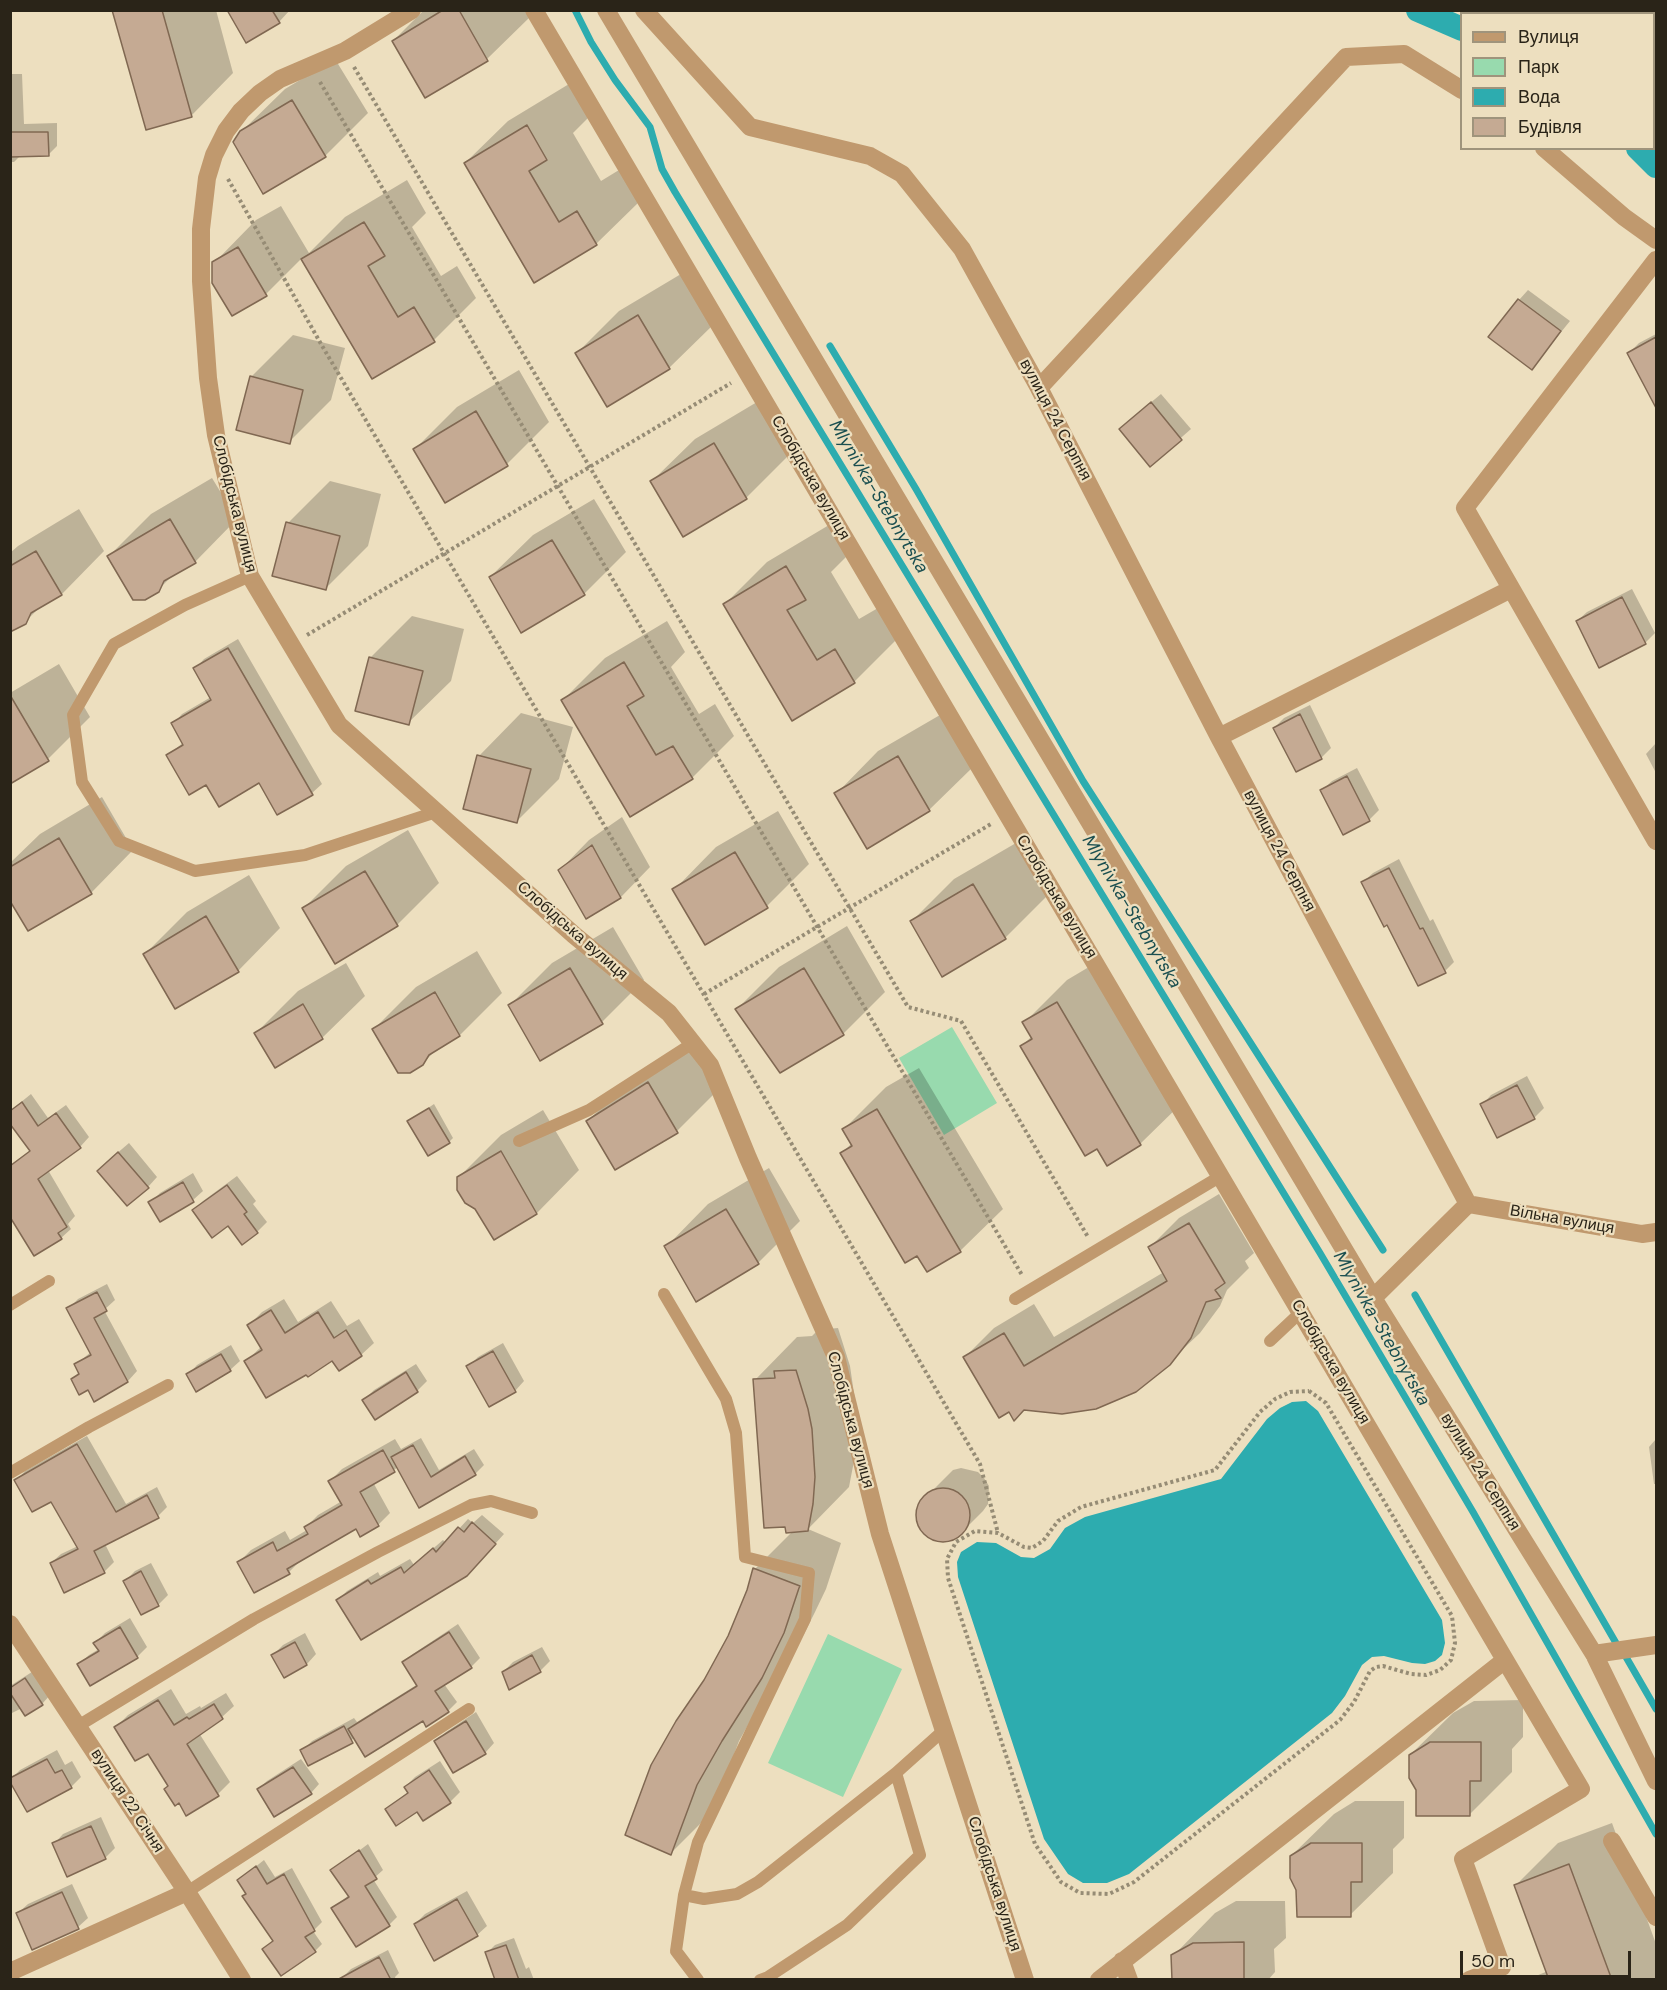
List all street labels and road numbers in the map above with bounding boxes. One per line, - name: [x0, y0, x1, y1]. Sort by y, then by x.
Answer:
- street label: вулиця 24 Серпня: [1015, 356, 1095, 484]
- street label: Слобідська вулиця: [766, 412, 854, 544]
- street label: Слобідська вулиця: [208, 433, 260, 575]
- street label: вулиця 24 Серпня: [1239, 787, 1319, 915]
- street label: Слобідська вулиця: [1012, 832, 1100, 962]
- street label: Слобідська вулиця: [513, 878, 631, 984]
- street label: Вільна вулиця: [1508, 1201, 1616, 1239]
- street label: Слобідська вулиця: [1286, 1296, 1374, 1428]
- street label: Слобідська вулиця: [823, 1350, 877, 1490]
- street label: вулиця 24 Серпня: [1436, 1410, 1524, 1534]
- street label: вулиця 22 Січня: [86, 1746, 168, 1856]
- street label: Слобідська вулиця: [963, 1814, 1025, 1954]

